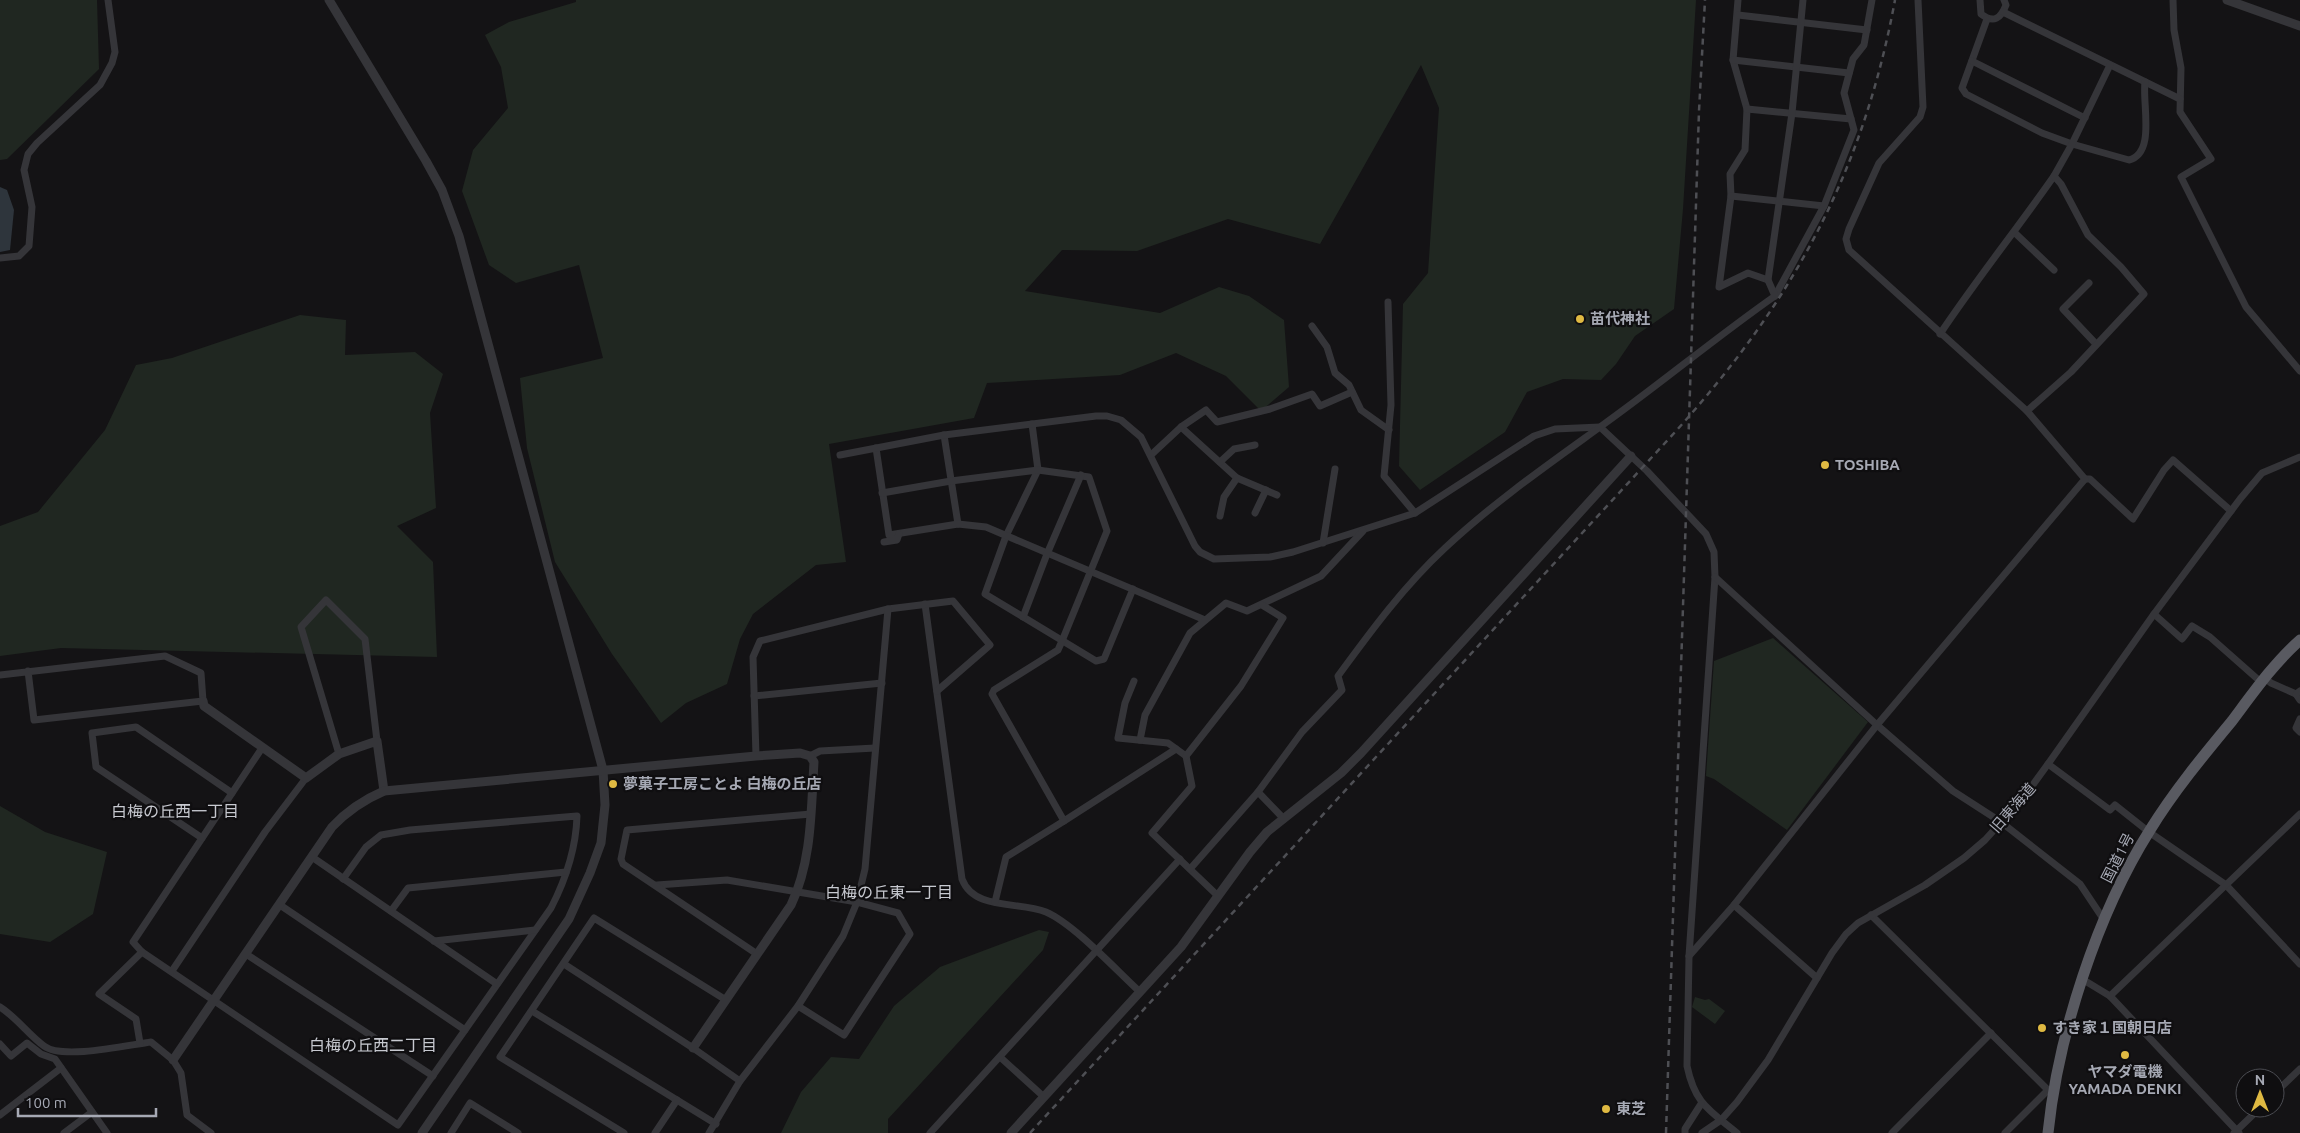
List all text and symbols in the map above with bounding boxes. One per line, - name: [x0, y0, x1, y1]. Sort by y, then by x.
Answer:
- place label: 苗代神社: [1590, 310, 1650, 327]
- marker: 苗代神社: [1574, 313, 1586, 325]
- place label: TOSHIBA: [1835, 456, 1900, 473]
- marker: TOSHIBA: [1819, 459, 1831, 471]
- place label: 夢菓子工房ことよ 白梅の丘店: [623, 775, 822, 792]
- marker: 夢菓子工房ことよ 白梅の丘店: [607, 778, 619, 790]
- street label: 旧東海道: [1987, 779, 2039, 836]
- district label: 白梅の丘西一丁目: [111, 802, 239, 820]
- street label: 国道1号: [2098, 830, 2137, 885]
- district label: 白梅の丘東一丁目: [825, 883, 953, 901]
- place label: すき家１国朝日店: [2052, 1019, 2172, 1036]
- marker: すき家１国朝日店: [2036, 1022, 2048, 1034]
- district label: 白梅の丘西二丁目: [309, 1036, 437, 1054]
- marker: ヤマダ電機 YAMADA DENKI: [2119, 1049, 2131, 1061]
- place label: ヤマダ電機 YAMADA DENKI: [2069, 1063, 2181, 1097]
- north arrow: [2235, 1068, 2285, 1118]
- text: N: [2255, 1072, 2265, 1088]
- scale bar: [18, 1086, 155, 1118]
- text: 100 m: [25, 1094, 67, 1111]
- place label: 東芝: [1616, 1100, 1646, 1117]
- marker: 東芝: [1600, 1103, 1612, 1115]

